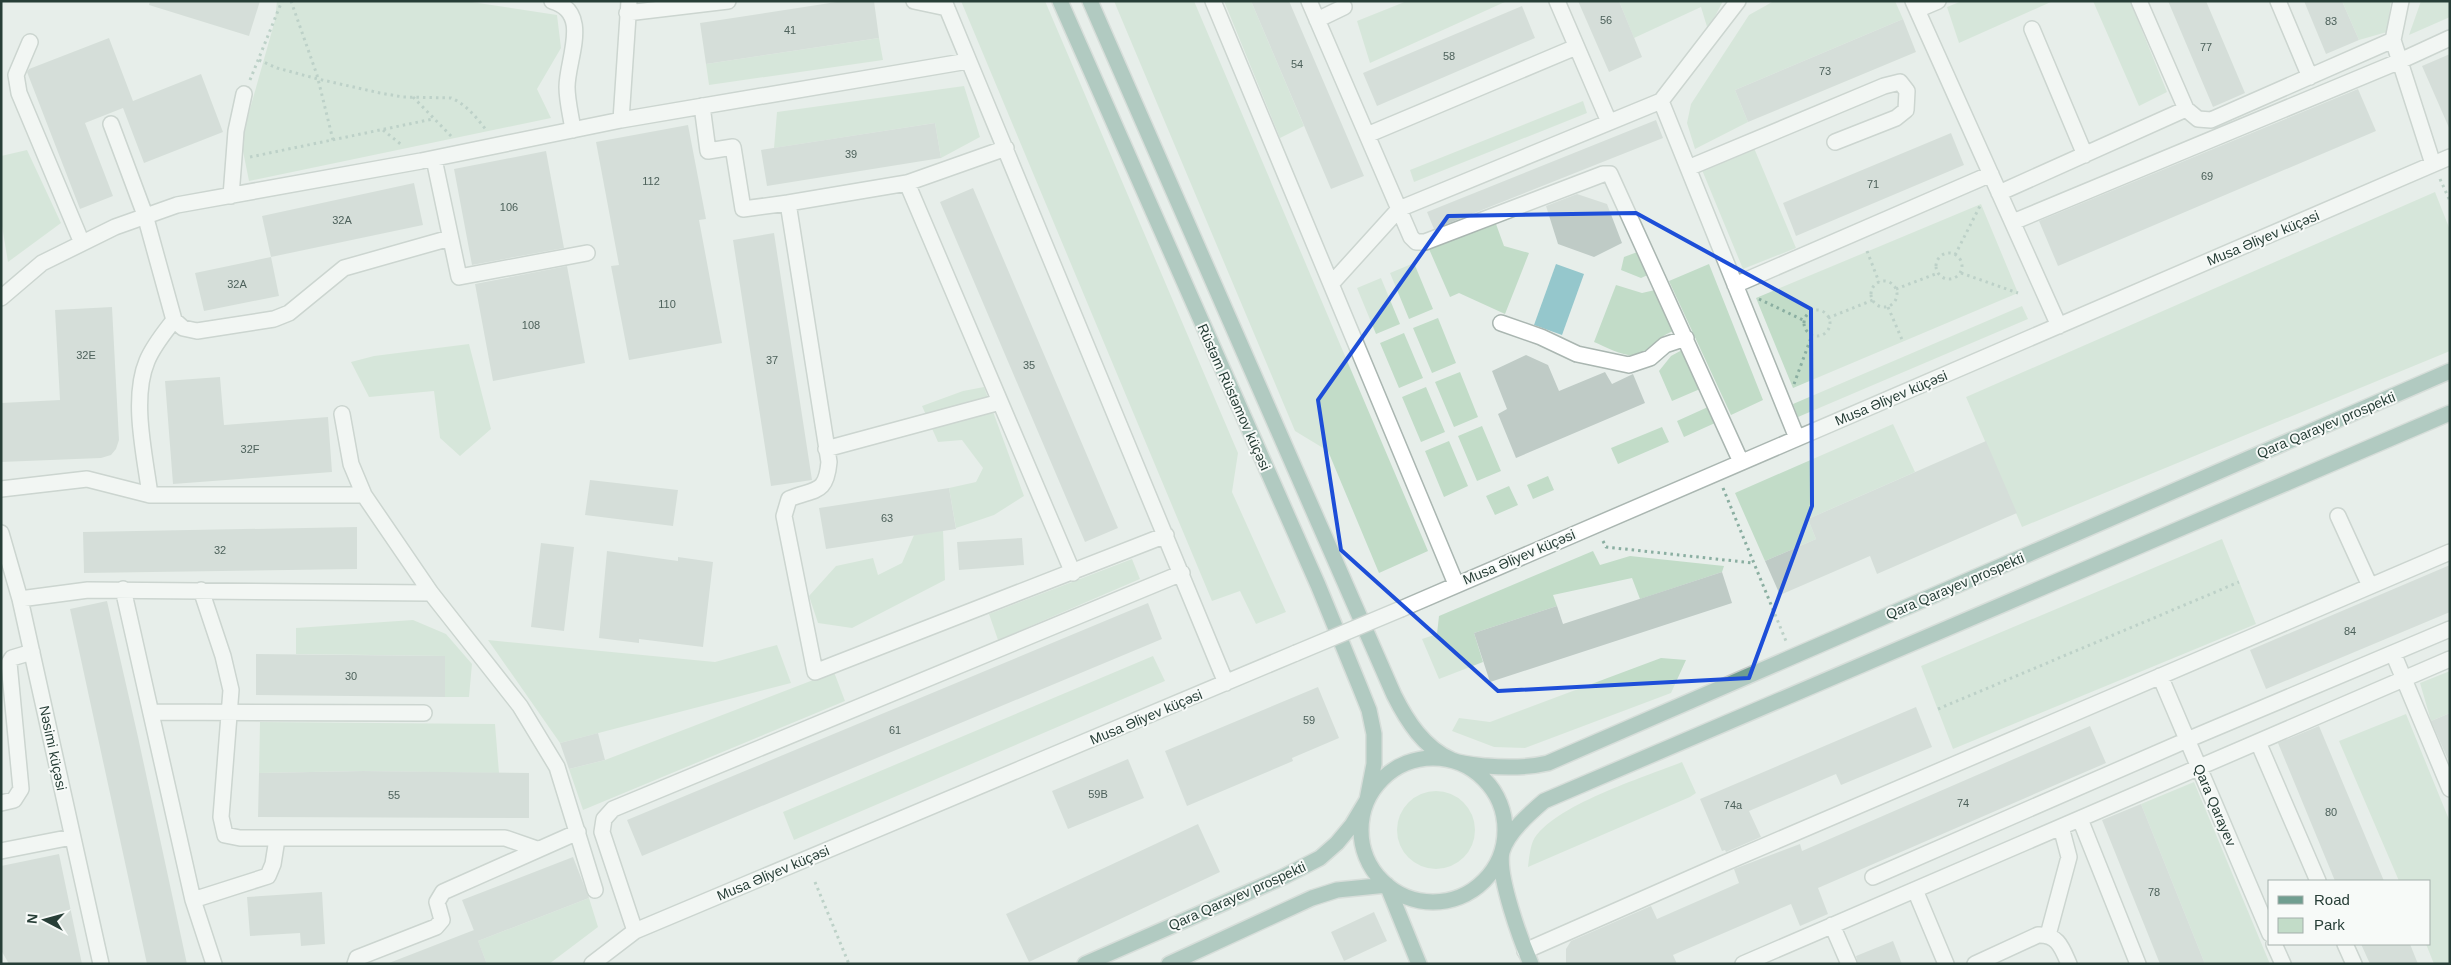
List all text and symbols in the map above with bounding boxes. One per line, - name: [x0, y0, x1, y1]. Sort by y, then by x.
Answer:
- house number: 56: [1600, 14, 1612, 26]
- house number: 83: [2325, 15, 2337, 27]
- house number: 41: [784, 24, 796, 36]
- house number: 77: [2200, 41, 2212, 53]
- house number: 58: [1443, 50, 1455, 62]
- house number: 54: [1291, 58, 1303, 70]
- house number: 73: [1819, 65, 1831, 77]
- house number: 39: [845, 148, 857, 160]
- house number: 69: [2201, 170, 2213, 182]
- house number: 112: [642, 175, 660, 187]
- house number: 71: [1867, 178, 1879, 190]
- house number: 106: [500, 201, 518, 213]
- street label: Musa Əliyev küçəsi: [2205, 207, 2321, 269]
- house number: 32A: [332, 214, 352, 226]
- house number: 32A: [227, 278, 247, 290]
- house number: 110: [658, 298, 676, 310]
- house number: 108: [522, 319, 540, 331]
- street label: Rüstəm Rüstəmov küçəsi: [1194, 321, 1274, 473]
- house number: 32E: [76, 349, 96, 361]
- house number: 37: [766, 354, 778, 366]
- house number: 35: [1023, 359, 1035, 371]
- street label: Musa Əliyev küçəsi: [1833, 367, 1949, 429]
- street label: Qara Qarayev prospekti: [2254, 389, 2398, 461]
- house number: 32F: [241, 443, 260, 455]
- house number: 63: [881, 512, 893, 524]
- street label: Musa Əliyev küçəsi: [1461, 526, 1577, 588]
- house number: 32: [214, 544, 226, 556]
- street label: Qara Qarayev prospekti: [1883, 550, 2027, 622]
- house number: 84: [2344, 625, 2356, 637]
- house number: 30: [345, 670, 357, 682]
- street label: Musa Əliyev küçəsi: [1088, 686, 1204, 748]
- street label: Nəsimi küçəsi: [36, 704, 70, 792]
- house number: 59: [1303, 714, 1315, 726]
- house number: 61: [889, 724, 901, 736]
- street label: Qara Qarayev: [2190, 761, 2240, 849]
- house number: 59B: [1088, 788, 1108, 800]
- house number: 55: [388, 789, 400, 801]
- house number: 74: [1957, 797, 1969, 809]
- house number: 74a: [1724, 799, 1743, 811]
- house number: 80: [2325, 806, 2337, 818]
- street label: Musa Əliyev küçəsi: [715, 842, 831, 904]
- street label: Qara Qarayev prospekti: [1166, 858, 1308, 934]
- legend: [2268, 880, 2431, 945]
- house number: 78: [2148, 886, 2160, 898]
- text: Road: [2314, 891, 2350, 908]
- north arrow: [20, 895, 70, 945]
- text: N: [24, 913, 41, 925]
- text: Park: [2314, 916, 2345, 933]

